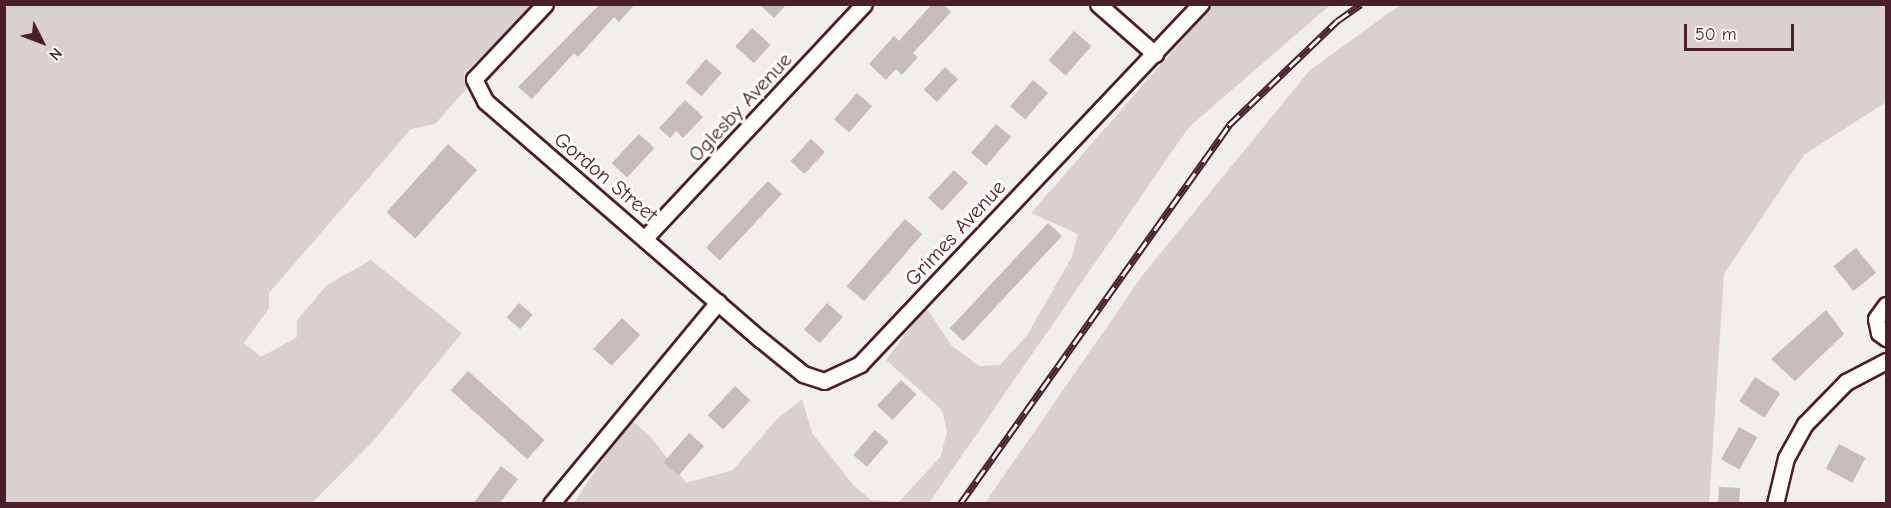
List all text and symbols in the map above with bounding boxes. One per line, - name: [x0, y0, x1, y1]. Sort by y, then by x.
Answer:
- north arrow: [12, 12, 72, 72]
- scale bar: [1687, 12, 1796, 50]
- text: 50 m: [1695, 24, 1737, 45]
- text: N: [45, 44, 66, 64]
- street label: Oglesby Avenue: [683, 47, 797, 167]
- street label: Gordon Street: [549, 126, 663, 228]
- street label: Grimes Avenue: [900, 175, 1010, 291]

